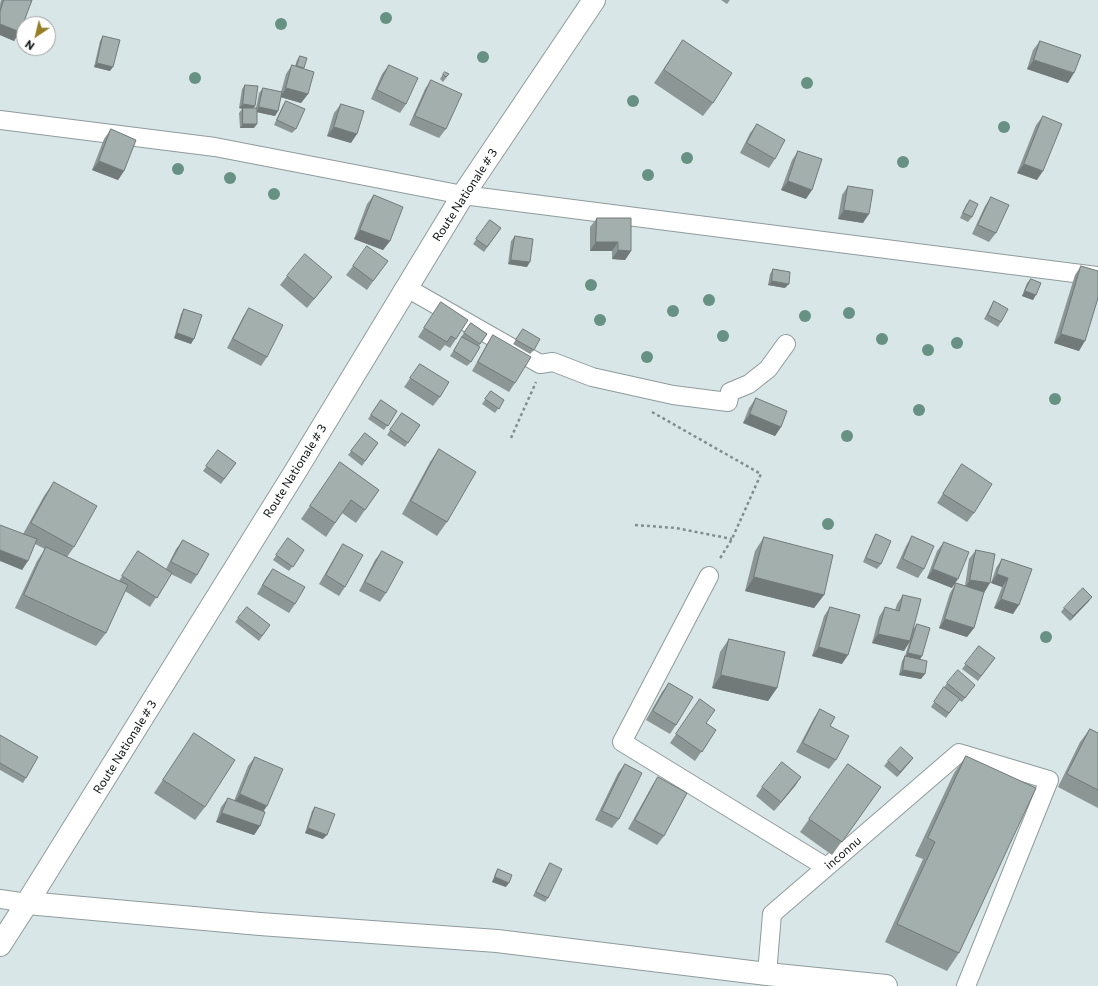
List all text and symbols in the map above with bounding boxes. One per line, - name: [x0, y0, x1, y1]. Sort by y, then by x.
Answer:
- north arrow: [16, 16, 56, 56]
- text: N: [22, 38, 37, 53]
- street label: Route Nationale # 3: [430, 146, 500, 244]
- street label: Route Nationale # 3: [260, 422, 330, 520]
- street label: Route Nationale # 3: [90, 698, 160, 796]
- street label: inconnu: [822, 833, 864, 873]

